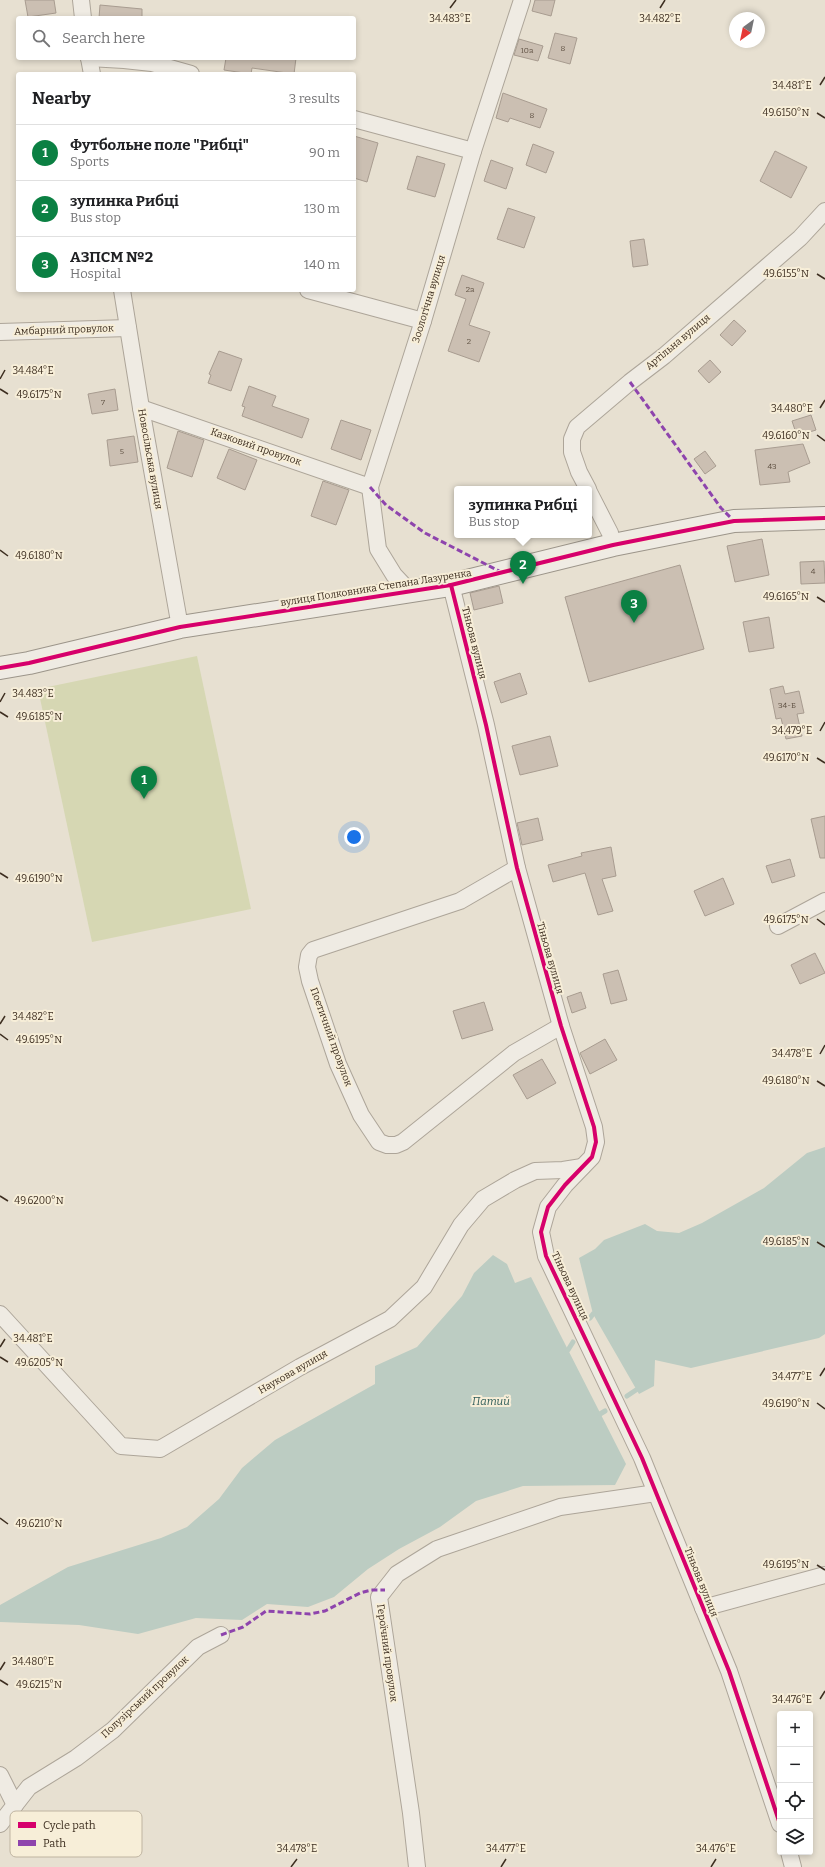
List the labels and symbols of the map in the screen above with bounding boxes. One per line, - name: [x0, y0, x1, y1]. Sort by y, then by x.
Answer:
- north arrow: [729, 12, 765, 48]
- text: 34.483°E: [429, 13, 471, 25]
- text: 34.482°E: [639, 13, 681, 25]
- house number: 8: [561, 44, 566, 53]
- house number: 10а: [521, 46, 534, 55]
- text: 34.481°E: [772, 80, 812, 92]
- text: 49.6150°N: [763, 107, 809, 119]
- house number: 8: [530, 111, 535, 120]
- street label: Зоологічна вулиця: [410, 253, 448, 344]
- text: 49.6155°N: [763, 268, 809, 280]
- house number: 2а: [466, 285, 475, 294]
- street label: Артільна вулиця: [643, 311, 713, 373]
- street label: Амбарний провулок: [14, 321, 114, 338]
- house number: 2: [467, 337, 471, 346]
- text: 34.484°E: [12, 365, 54, 377]
- text: 49.6175°N: [16, 389, 62, 401]
- house number: 7: [101, 398, 105, 407]
- text: 34.480°E: [771, 403, 813, 415]
- street label: Новосільська вулиця: [135, 408, 165, 511]
- street label: Казковий провулок: [209, 426, 303, 468]
- text: 49.6160°N: [762, 430, 810, 442]
- house number: 5: [120, 447, 124, 456]
- house number: 43: [767, 462, 777, 471]
- text: 49.6180°N: [15, 550, 63, 562]
- pin: 2: [510, 551, 536, 584]
- street label: вулиця Полковника Степана Лазуренка: [280, 567, 473, 609]
- house number: 4: [811, 567, 816, 576]
- pin: 3: [621, 590, 647, 623]
- text: 49.6165°N: [763, 591, 809, 603]
- street label: Тіньова вулиця: [459, 606, 489, 681]
- text: 34.483°E: [12, 688, 54, 700]
- house number: 34-Б: [778, 701, 796, 710]
- text: 49.6185°N: [16, 711, 62, 723]
- text: 34.479°E: [772, 725, 812, 737]
- text: 49.6170°N: [763, 752, 809, 764]
- pin: 1: [131, 766, 157, 799]
- your location: [344, 827, 364, 847]
- text: 49.6190°N: [15, 873, 63, 885]
- text: 49.6175°N: [763, 914, 809, 926]
- street label: Тіньова вулиця: [534, 921, 566, 996]
- street label: Поетичний провулок: [308, 986, 355, 1088]
- text: 34.482°E: [12, 1011, 54, 1023]
- text: 49.6195°N: [16, 1034, 62, 1046]
- text: 34.478°E: [772, 1048, 812, 1060]
- text: 49.6180°N: [762, 1075, 810, 1087]
- text: 49.6200°N: [14, 1195, 64, 1207]
- text: 49.6185°N: [763, 1236, 809, 1248]
- street label: Тіньова вулиця: [549, 1250, 591, 1323]
- text: 34.481°E: [13, 1333, 53, 1345]
- street label: Наукова вулиця: [256, 1347, 330, 1397]
- text: 49.6205°N: [15, 1357, 63, 1369]
- text: 34.477°E: [772, 1371, 812, 1383]
- water label: Патий: [472, 1395, 510, 1408]
- text: 49.6190°N: [762, 1398, 810, 1410]
- text: 49.6210°N: [16, 1518, 63, 1530]
- street label: Тіньова вулиця: [682, 1545, 721, 1619]
- text: 49.6195°N: [763, 1559, 809, 1571]
- street label: Героїчний провулок: [374, 1603, 400, 1703]
- street label: Полузірський провулок: [99, 1653, 191, 1741]
- text: 34.480°E: [12, 1656, 54, 1668]
- text: 49.6215°N: [16, 1679, 62, 1691]
- text: 34.476°E: [772, 1694, 812, 1706]
- legend: [10, 1811, 142, 1857]
- text: Cycle path: [43, 1819, 96, 1832]
- text: Path: [43, 1837, 66, 1850]
- text: 34.478°E: [277, 1843, 317, 1855]
- text: 34.477°E: [486, 1843, 526, 1855]
- text: 34.476°E: [696, 1843, 736, 1855]

